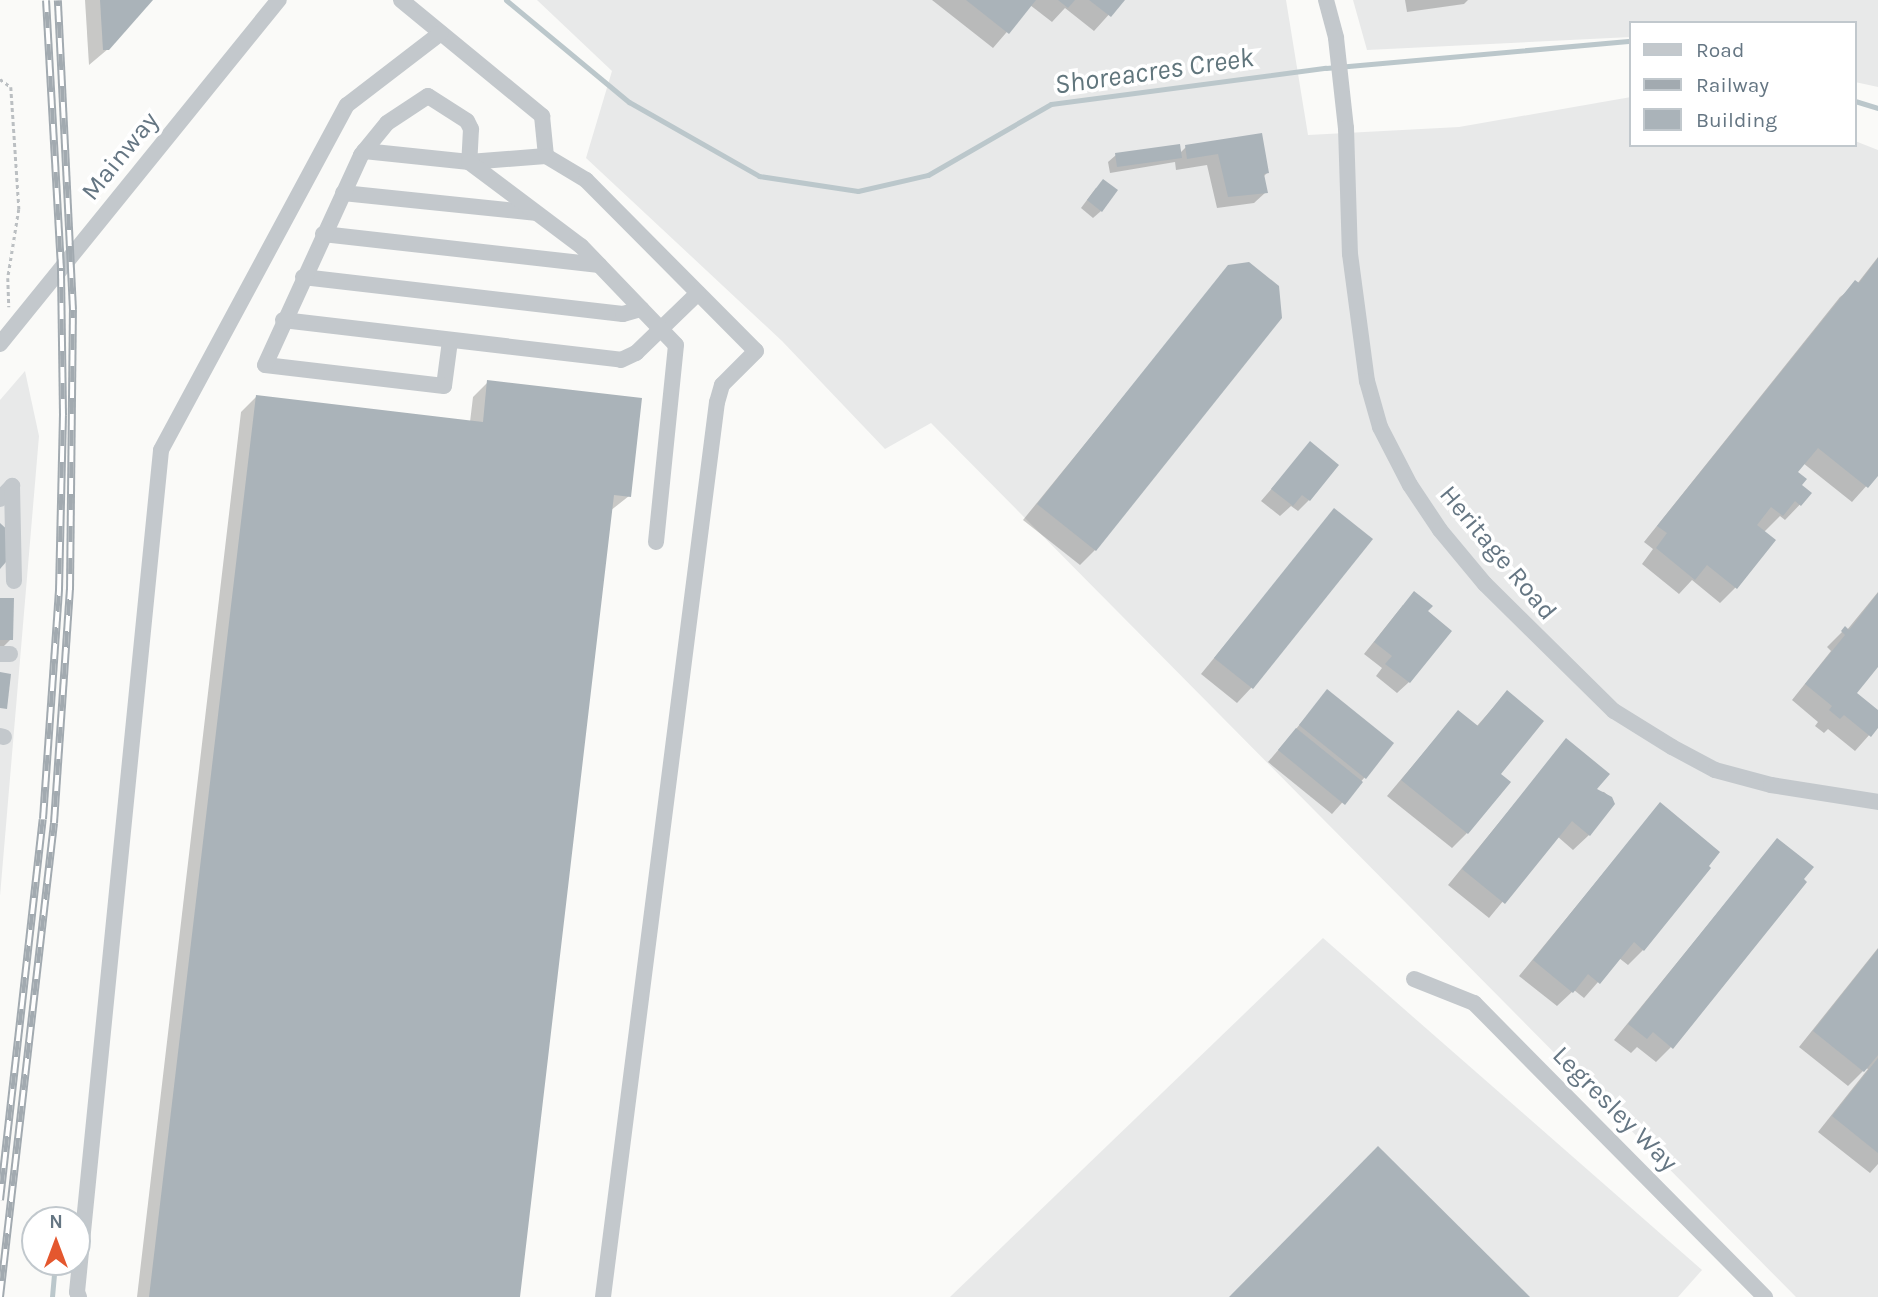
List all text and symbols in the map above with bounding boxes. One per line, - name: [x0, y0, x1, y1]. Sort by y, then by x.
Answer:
- legend: [1630, 21, 1857, 147]
- text: Road: [1696, 38, 1744, 62]
- water label: Shoreacres Creek: [1052, 40, 1256, 102]
- text: Railway: [1696, 73, 1769, 97]
- street label: Mainway: [75, 105, 165, 207]
- text: Building: [1696, 108, 1777, 132]
- street label: Heritage Road: [1433, 479, 1563, 627]
- street label: Legresley Way: [1546, 1040, 1684, 1178]
- north arrow: [21, 1206, 91, 1276]
- text: N: [49, 1211, 63, 1233]

